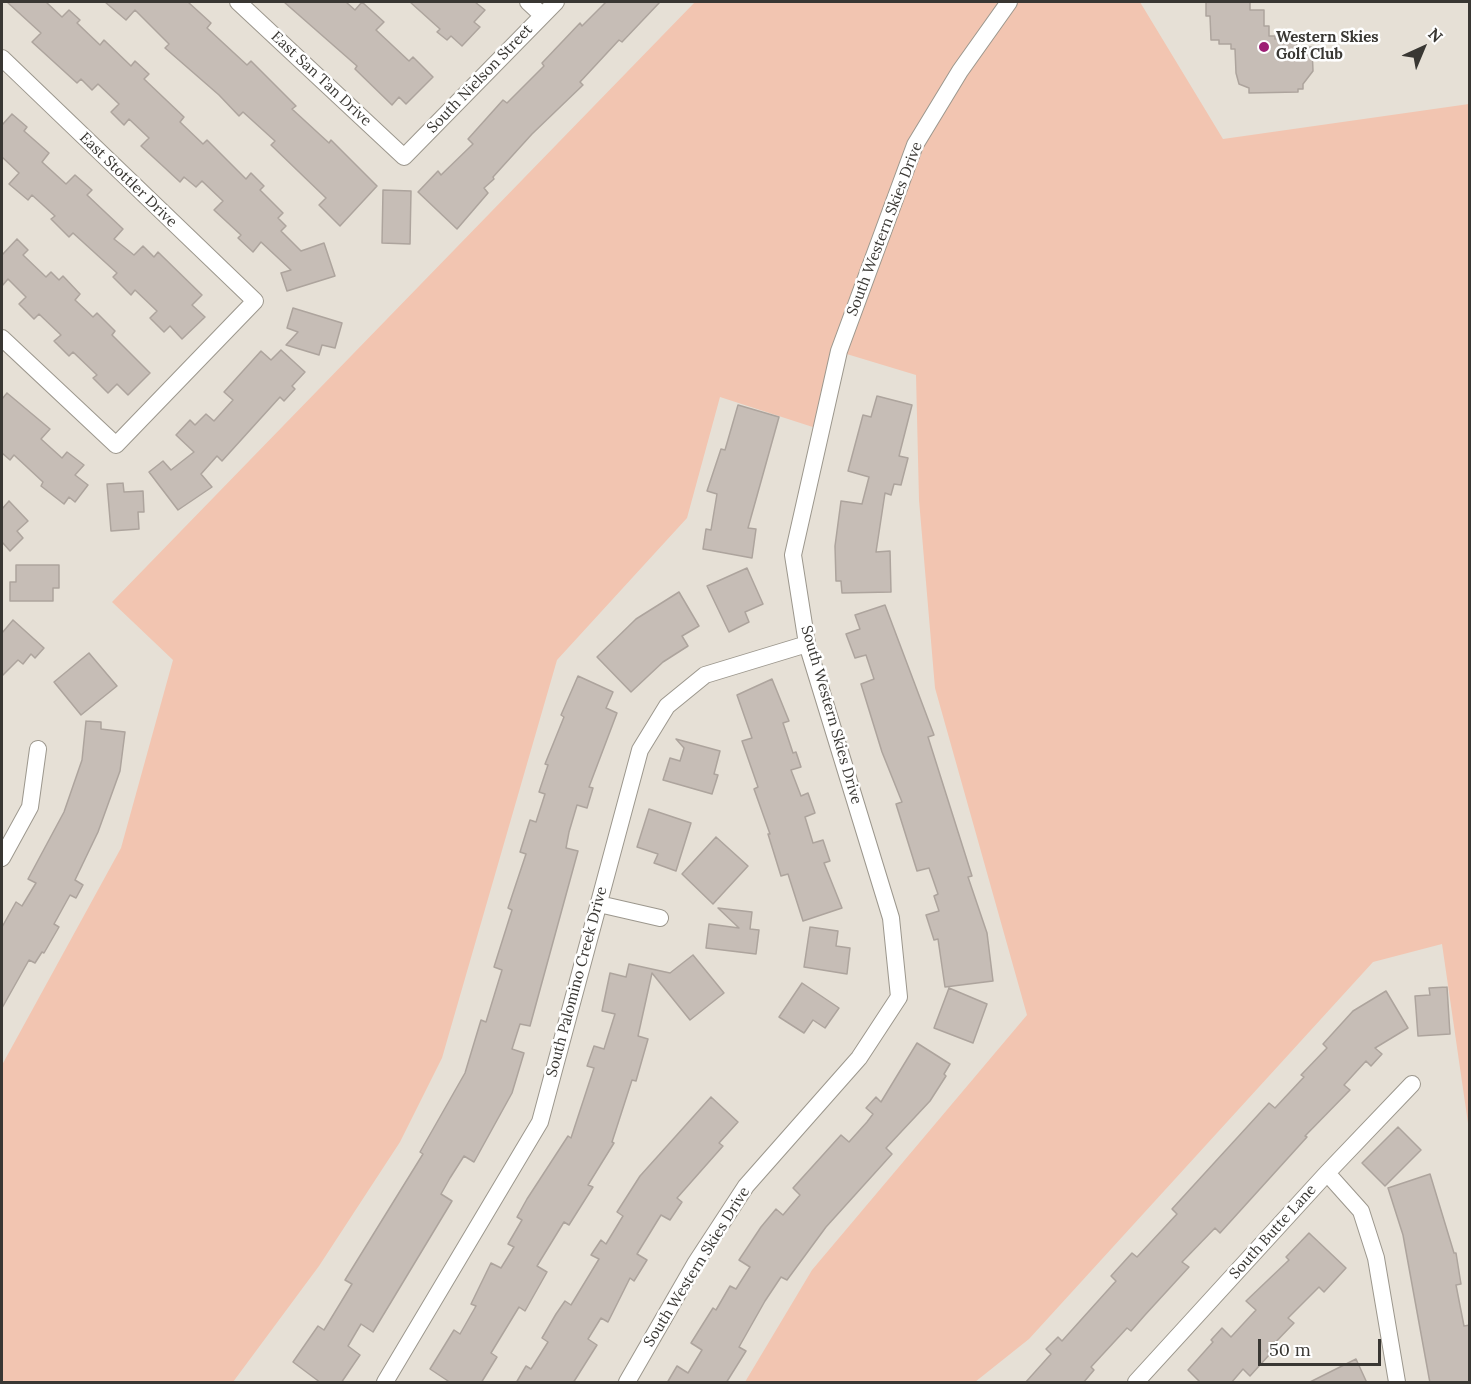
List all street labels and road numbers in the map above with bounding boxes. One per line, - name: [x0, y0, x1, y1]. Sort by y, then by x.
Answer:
- street label: South Nielson Street: [423, 21, 537, 137]
- street label: East San Tan Drive: [267, 28, 375, 130]
- street label: East Stottler Drive: [75, 129, 181, 231]
- street label: South Western Skies Drive: [843, 139, 927, 319]
- street label: South Western Skies Drive: [797, 624, 865, 806]
- street label: South Palomino Creek Drive: [543, 885, 611, 1079]
- street label: South Butte Lane: [1226, 1181, 1320, 1283]
- street label: South Western Skies Drive: [640, 1184, 754, 1350]

